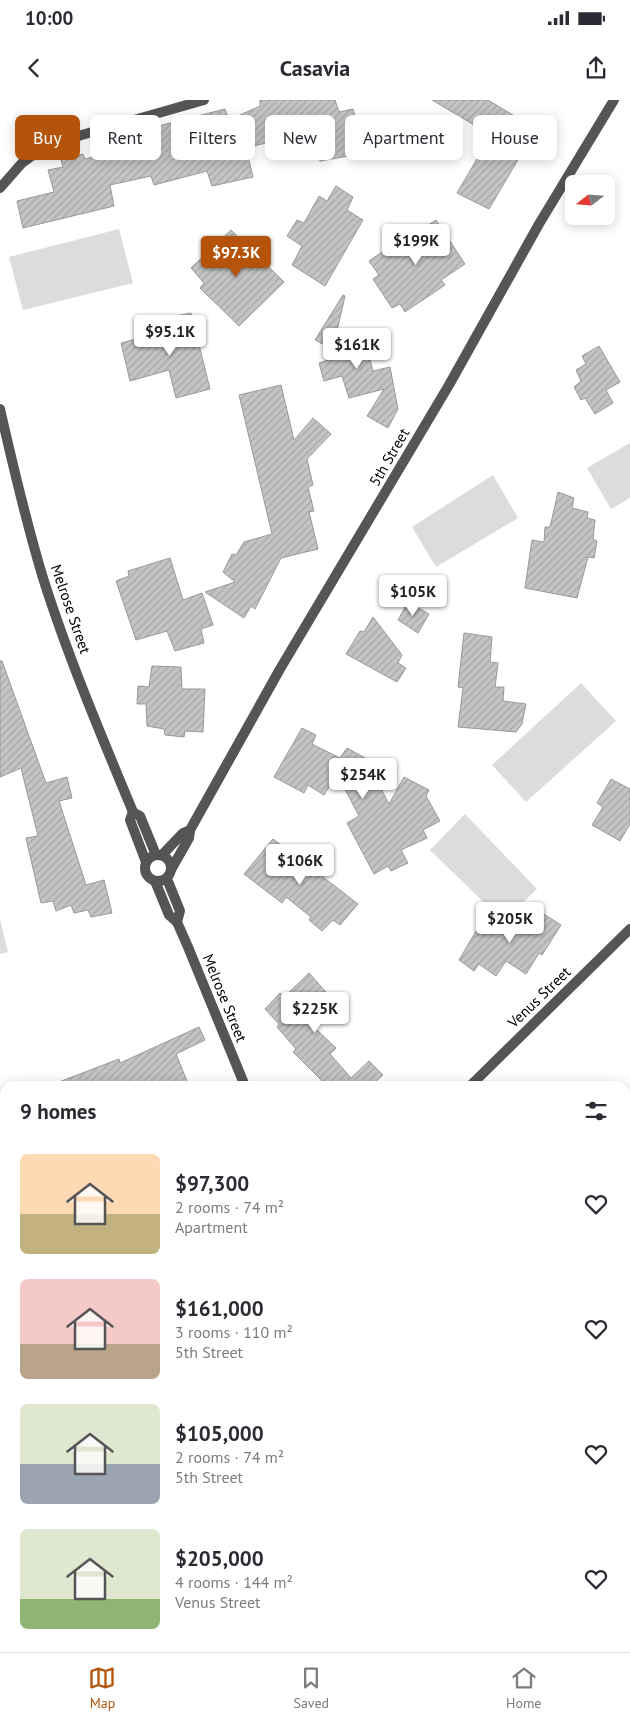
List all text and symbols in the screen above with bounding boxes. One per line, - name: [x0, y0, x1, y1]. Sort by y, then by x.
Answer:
- text: 10:00: [25, 6, 73, 30]
- icon: back: [20, 54, 48, 82]
- text: Casavia: [280, 54, 350, 82]
- icon: share: [582, 54, 610, 82]
- chip: Buy: [15, 115, 80, 160]
- chip: Rent: [90, 115, 161, 160]
- chip: Filters: [171, 115, 255, 160]
- chip: New: [265, 115, 335, 160]
- chip: Apartment: [345, 115, 463, 160]
- chip: House: [473, 115, 557, 160]
- north arrow: [565, 175, 615, 225]
- map controls: [565, 175, 615, 225]
- pin: $199K: [381, 224, 451, 266]
- text: $199K: [393, 230, 439, 250]
- pin: $97.3K: [195, 236, 277, 278]
- text: $97.3K: [212, 242, 260, 262]
- pin: $95.1K: [129, 314, 211, 357]
- text: $95.1K: [145, 321, 195, 341]
- pin: $161K: [322, 328, 392, 370]
- text: $161K: [334, 334, 380, 354]
- street label: 5th Street: [365, 425, 413, 489]
- street label: Melrose Street: [47, 562, 95, 656]
- pin: $105K: [378, 574, 448, 617]
- text: $105K: [390, 581, 436, 601]
- pin: $254K: [328, 758, 398, 800]
- text: $254K: [340, 764, 386, 784]
- pin: $106K: [265, 844, 335, 886]
- text: $106K: [277, 850, 323, 870]
- pin: $205K: [475, 902, 545, 944]
- text: $205K: [487, 908, 533, 928]
- street label: Melrose Street: [199, 951, 251, 1045]
- street label: Venus Street: [503, 962, 574, 1032]
- pin: $225K: [280, 992, 350, 1034]
- text: $225K: [292, 998, 338, 1018]
- icon: filters: [582, 1097, 610, 1125]
- text: 9 homes: [20, 1098, 96, 1125]
- text: $97,300: [175, 1170, 249, 1197]
- icon: home: [60, 1174, 120, 1234]
- icon: heart: [582, 1190, 610, 1218]
- text: 2 rooms · 74 m²: [175, 1197, 284, 1217]
- text: Apartment: [175, 1217, 248, 1237]
- text: $161,000: [175, 1295, 264, 1322]
- icon: home: [60, 1299, 120, 1359]
- icon: heart: [582, 1315, 610, 1343]
- text: 3 rooms · 110 m²: [175, 1322, 293, 1342]
- text: 5th Street: [175, 1342, 243, 1362]
- text: $105,000: [175, 1420, 264, 1447]
- icon: home: [60, 1424, 120, 1484]
- icon: heart: [582, 1440, 610, 1468]
- text: 2 rooms · 74 m²: [175, 1447, 284, 1467]
- text: 5th Street: [175, 1467, 243, 1487]
- text: $205,000: [175, 1545, 264, 1572]
- icon: home: [60, 1549, 120, 1609]
- icon: heart: [582, 1565, 610, 1593]
- text: 4 rooms · 144 m²: [175, 1572, 293, 1592]
- text: Venus Street: [175, 1592, 261, 1612]
- tab: Map: [88, 1664, 116, 1712]
- tab: Saved: [293, 1664, 329, 1712]
- tab: Home: [506, 1664, 541, 1712]

